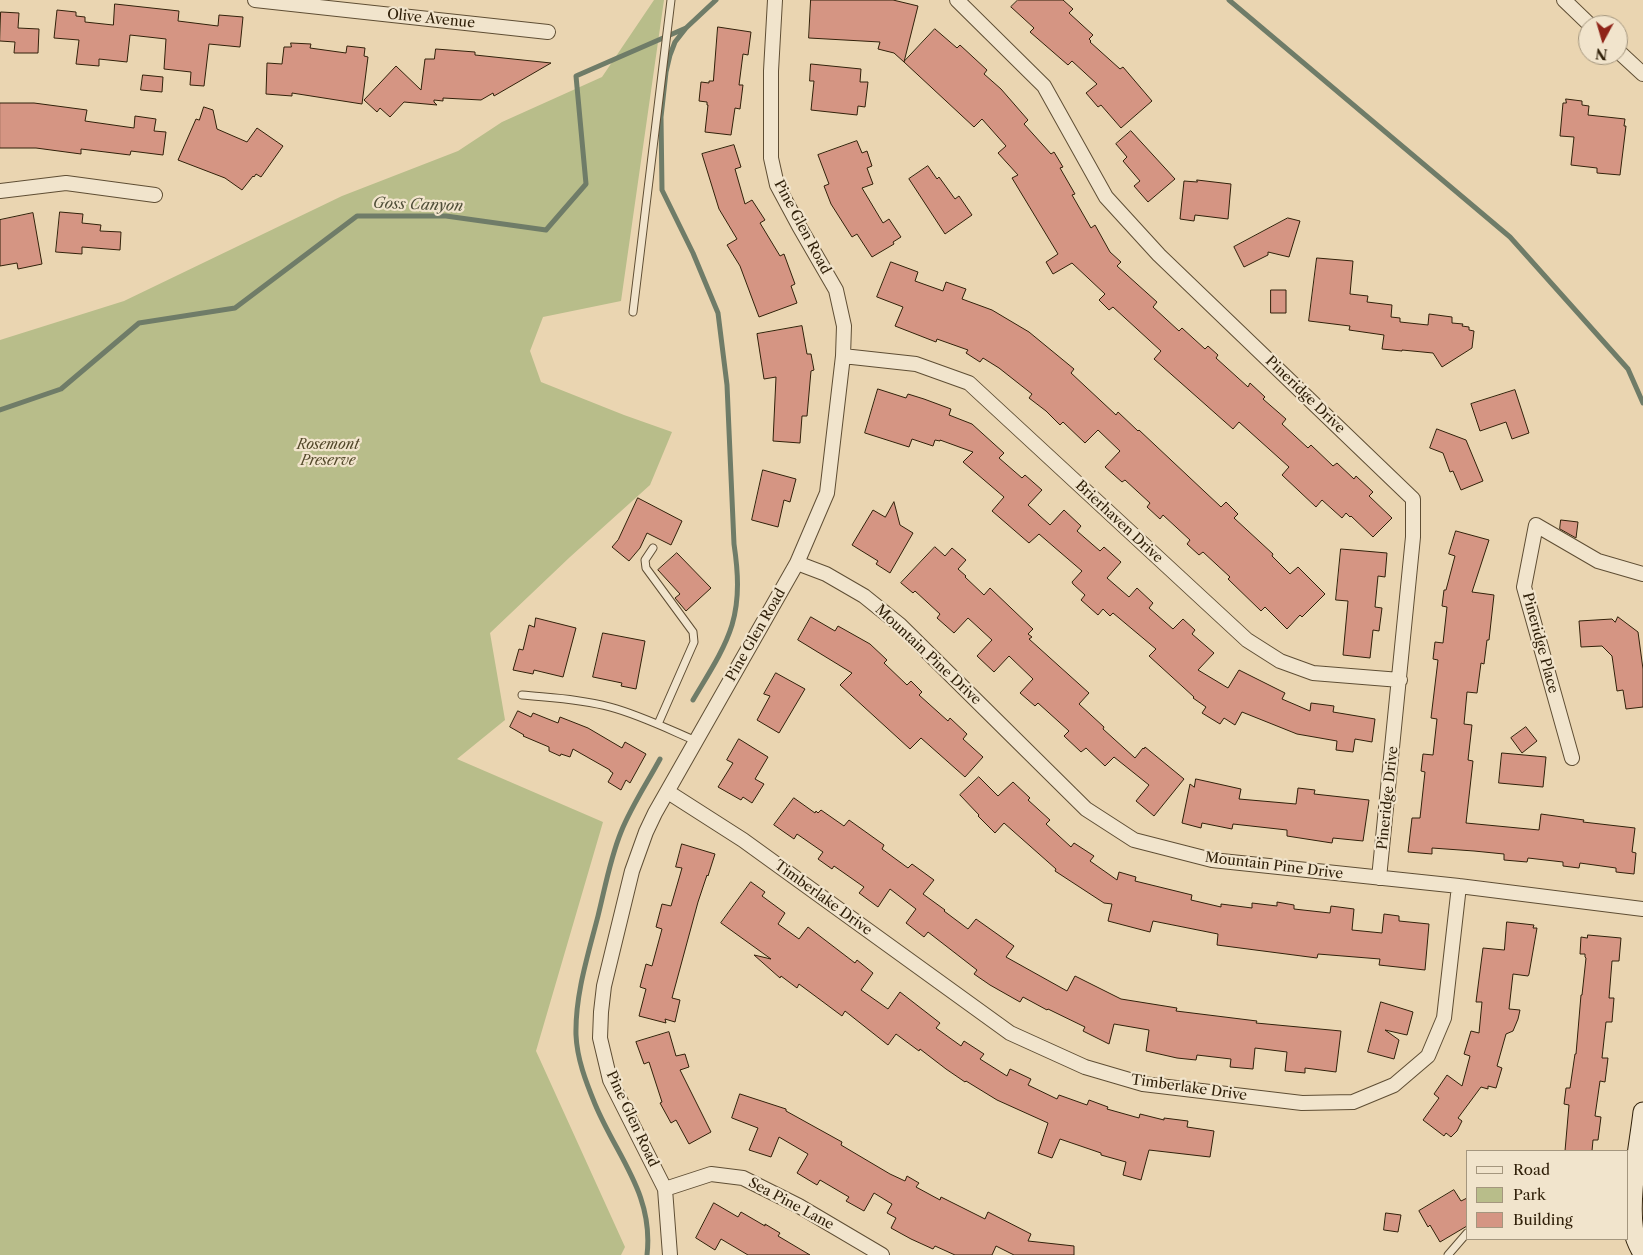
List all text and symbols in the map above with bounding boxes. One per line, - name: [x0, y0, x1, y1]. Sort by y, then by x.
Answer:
- street label: Olive Avenue: [386, 6, 476, 32]
- north arrow: [1578, 15, 1628, 65]
- text: N: [1595, 44, 1609, 64]
- street label: Pine Glen Road: [770, 177, 834, 277]
- water label: Goss Canyon: [372, 194, 464, 216]
- street label: Pineridge Drive: [1262, 353, 1348, 437]
- park label: Rosemont Preserve: [297, 437, 359, 470]
- street label: Brierhaven Drive: [1072, 477, 1166, 567]
- street label: Pine Glen Road: [723, 586, 789, 684]
- street label: Pineridge Place: [1518, 591, 1562, 695]
- street label: Mountain Pine Drive: [871, 601, 985, 709]
- street label: Pineridge Drive: [1374, 745, 1402, 851]
- street label: Mountain Pine Drive: [1204, 849, 1344, 883]
- street label: Timberlake Drive: [771, 857, 875, 939]
- street label: Pine Glen Road: [602, 1068, 662, 1170]
- street label: Timberlake Drive: [1130, 1072, 1248, 1104]
- legend: [1466, 1150, 1628, 1240]
- text: Road: [1513, 1160, 1550, 1179]
- street label: Sea Pine Lane: [745, 1174, 837, 1234]
- text: Park: [1513, 1185, 1546, 1204]
- text: Building: [1513, 1210, 1573, 1229]

